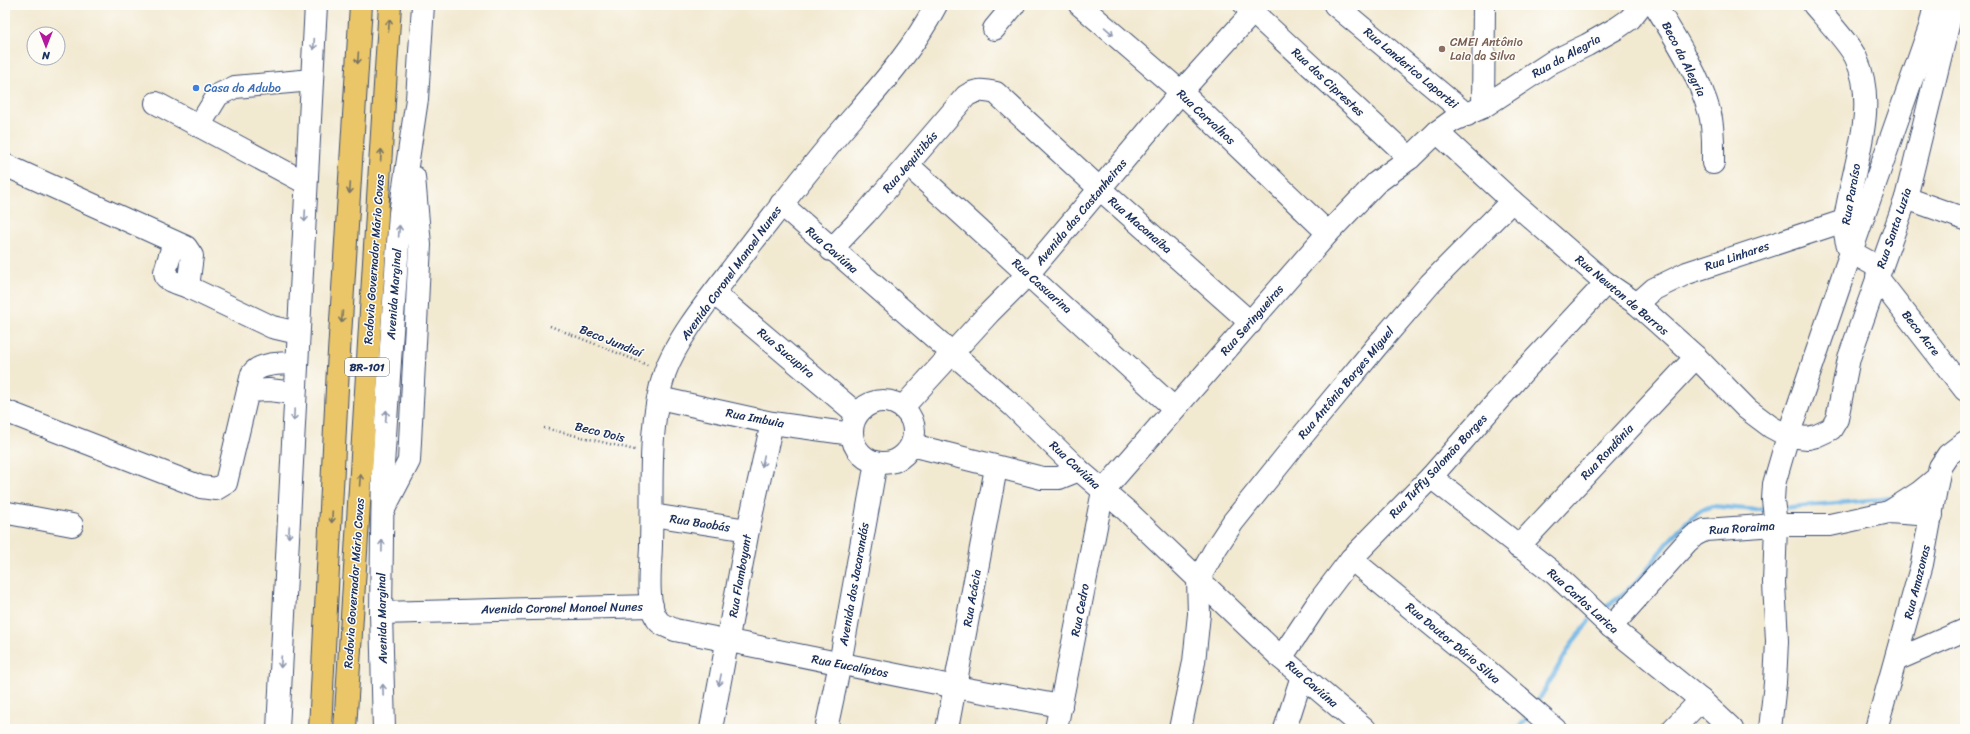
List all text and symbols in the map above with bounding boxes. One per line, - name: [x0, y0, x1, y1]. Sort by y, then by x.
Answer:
- street label: Beco da Alegria: [1656, 17, 1712, 101]
- one-way arrow: [385, 19, 392, 32]
- street label: Rua Landerico Laportti: [1358, 21, 1464, 115]
- north arrow: [26, 26, 66, 66]
- one-way arrow: [1104, 26, 1115, 35]
- street label: Rua da Alegria: [1527, 28, 1605, 84]
- place label: CMEI Antônio Laia da Silva: [1450, 31, 1523, 67]
- one-way arrow: [311, 37, 318, 50]
- street label: Rua dos Ciprestes: [1286, 42, 1370, 122]
- marker: CMEI Antônio Laia da Silva: [1437, 44, 1447, 54]
- text: N: [42, 46, 51, 65]
- one-way arrow: [354, 51, 361, 64]
- place label: Casa do Adubo: [204, 77, 281, 99]
- marker: Casa do Adubo: [191, 83, 201, 93]
- street label: Rua Carvalhos: [1171, 84, 1241, 151]
- street label: Rua Jequitibás: [877, 126, 944, 198]
- one-way arrow: [377, 149, 384, 162]
- street label: Avenida das Castanheiras: [1029, 153, 1133, 271]
- street label: Rua Paraíso: [1835, 162, 1867, 226]
- street label: Rodovia Governador Mário Covas: [357, 173, 391, 345]
- one-way arrow: [346, 181, 353, 194]
- street label: Rua Santa Luzia: [1870, 185, 1918, 271]
- street label: Rua Macanaíba: [1103, 191, 1177, 259]
- street label: Avenida Coronel Manoel Nunes: [674, 201, 788, 346]
- one-way arrow: [301, 209, 308, 222]
- street label: Rua Caviúna: [801, 221, 864, 280]
- one-way arrow: [395, 225, 402, 238]
- street label: Rua Linhares: [1702, 235, 1773, 277]
- street label: Avenida Marginal: [380, 247, 408, 341]
- street label: Rua Newton de Barros: [1570, 249, 1674, 341]
- street label: Rua Casuarina: [1007, 253, 1077, 319]
- street label: Rua Seringueiras: [1215, 279, 1290, 361]
- street label: Beco Acre: [1896, 305, 1946, 361]
- one-way arrow: [338, 310, 345, 323]
- street label: Beco Jundiaí: [576, 318, 647, 364]
- street label: Rua Antônio Borges Miguel: [1292, 321, 1400, 444]
- street label: Rua Sucupira: [752, 322, 820, 384]
- road number: BR-101: [345, 358, 389, 376]
- street label: Rua Imbuia: [724, 402, 787, 435]
- one-way arrow: [290, 408, 298, 421]
- street label: Rua Tuffy Salomão Borges: [1383, 409, 1493, 523]
- one-way arrow: [382, 410, 390, 423]
- street label: Beco Dois: [573, 415, 628, 449]
- street label: Rua Rondônia: [1575, 418, 1640, 485]
- street label: Rua Caviúna: [1044, 435, 1107, 496]
- one-way arrow: [759, 454, 767, 467]
- one-way arrow: [357, 474, 364, 487]
- street label: Rodovia Governador Mário Covas: [337, 497, 371, 669]
- street label: Rua Baobás: [668, 507, 732, 539]
- one-way arrow: [328, 510, 335, 523]
- street label: Rua Roraima: [1709, 515, 1775, 541]
- street label: Avenida dos Jacarandás: [832, 520, 876, 648]
- one-way arrow: [285, 525, 292, 538]
- street label: Rua Flamboyant: [722, 532, 758, 619]
- one-way arrow: [378, 540, 385, 553]
- street label: Rua Amazonas: [1897, 542, 1937, 621]
- street label: Rua Carlos Larica: [1542, 562, 1624, 640]
- street label: Rua Acácia: [956, 567, 988, 629]
- street label: Avenida Marginal: [370, 572, 394, 665]
- street label: Rua Cedro: [1064, 582, 1096, 638]
- street label: Avenida Coronel Manoel Nunes: [480, 596, 644, 620]
- street label: Rua Doutor Dório Silva: [1401, 597, 1505, 689]
- street label: Rua Eucalíptos: [810, 648, 891, 684]
- one-way arrow: [278, 655, 285, 668]
- street label: Rua Caviúna: [1281, 655, 1344, 714]
- one-way arrow: [716, 673, 724, 686]
- one-way arrow: [380, 684, 387, 697]

